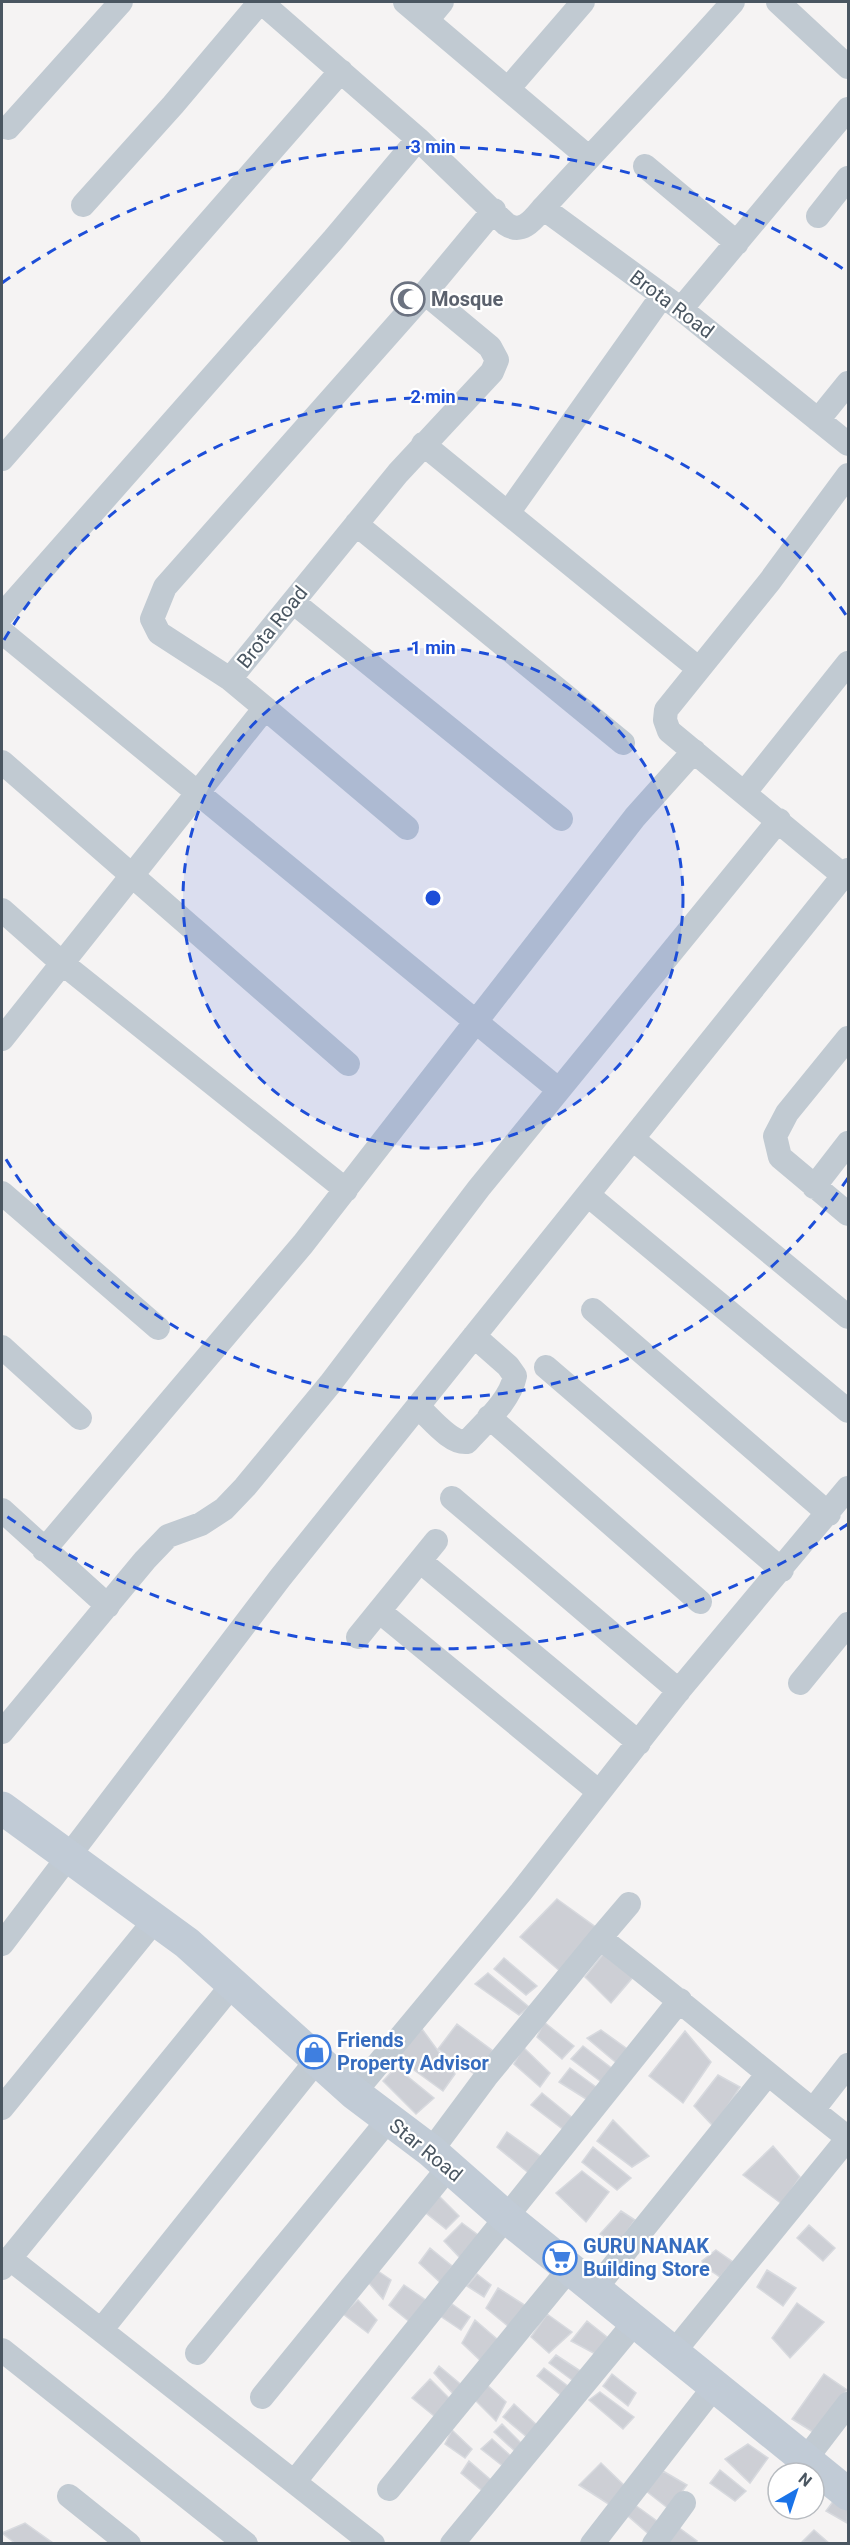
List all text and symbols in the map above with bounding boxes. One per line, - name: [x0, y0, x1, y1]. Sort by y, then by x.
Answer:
- text: 3 min: [410, 136, 456, 157]
- street label: Brota Road: [625, 265, 719, 343]
- mosque icon: Mosque: [390, 281, 426, 317]
- place label: Mosque: [431, 287, 504, 311]
- text: 2 min: [410, 386, 456, 407]
- street label: Brota Road: [232, 581, 312, 673]
- text: 1 min: [410, 637, 456, 658]
- centre of rings: [423, 888, 443, 908]
- place label: Friends Property Advisor: [337, 2028, 490, 2075]
- shop icon: Friends Property Advisor: [296, 2034, 332, 2070]
- street label: Star Road: [385, 2113, 467, 2187]
- place label: GURU NANAK Building Store: [583, 2234, 710, 2281]
- supermarket icon: GURU NANAK Building Store: [542, 2240, 578, 2276]
- north arrow: [766, 2461, 826, 2521]
- text: N: [795, 2469, 815, 2491]

